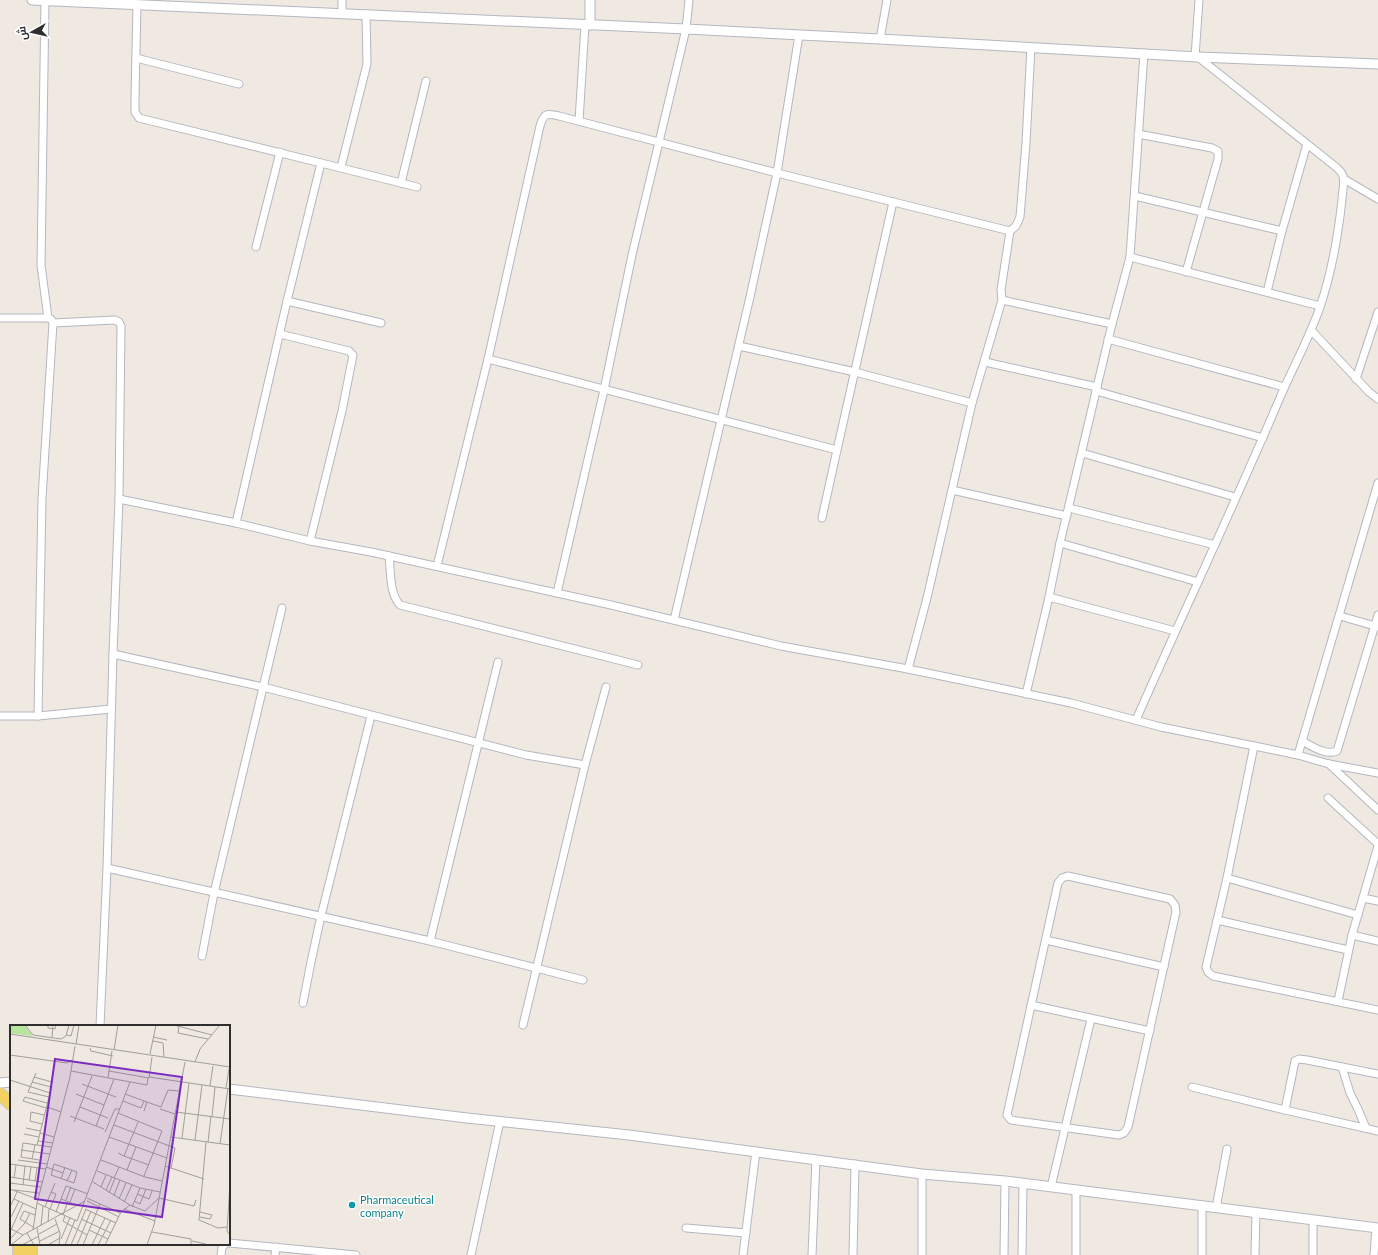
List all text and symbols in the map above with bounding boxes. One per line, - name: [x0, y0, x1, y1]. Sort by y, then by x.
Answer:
- north arrow: [12, 12, 52, 52]
- text: ش: [14, 25, 30, 41]
- inset map: [10, 1025, 230, 1245]
- place label: Pharmaceutical company: [360, 1193, 434, 1219]
- marker: Pharmaceutical company: [347, 1200, 357, 1210]

